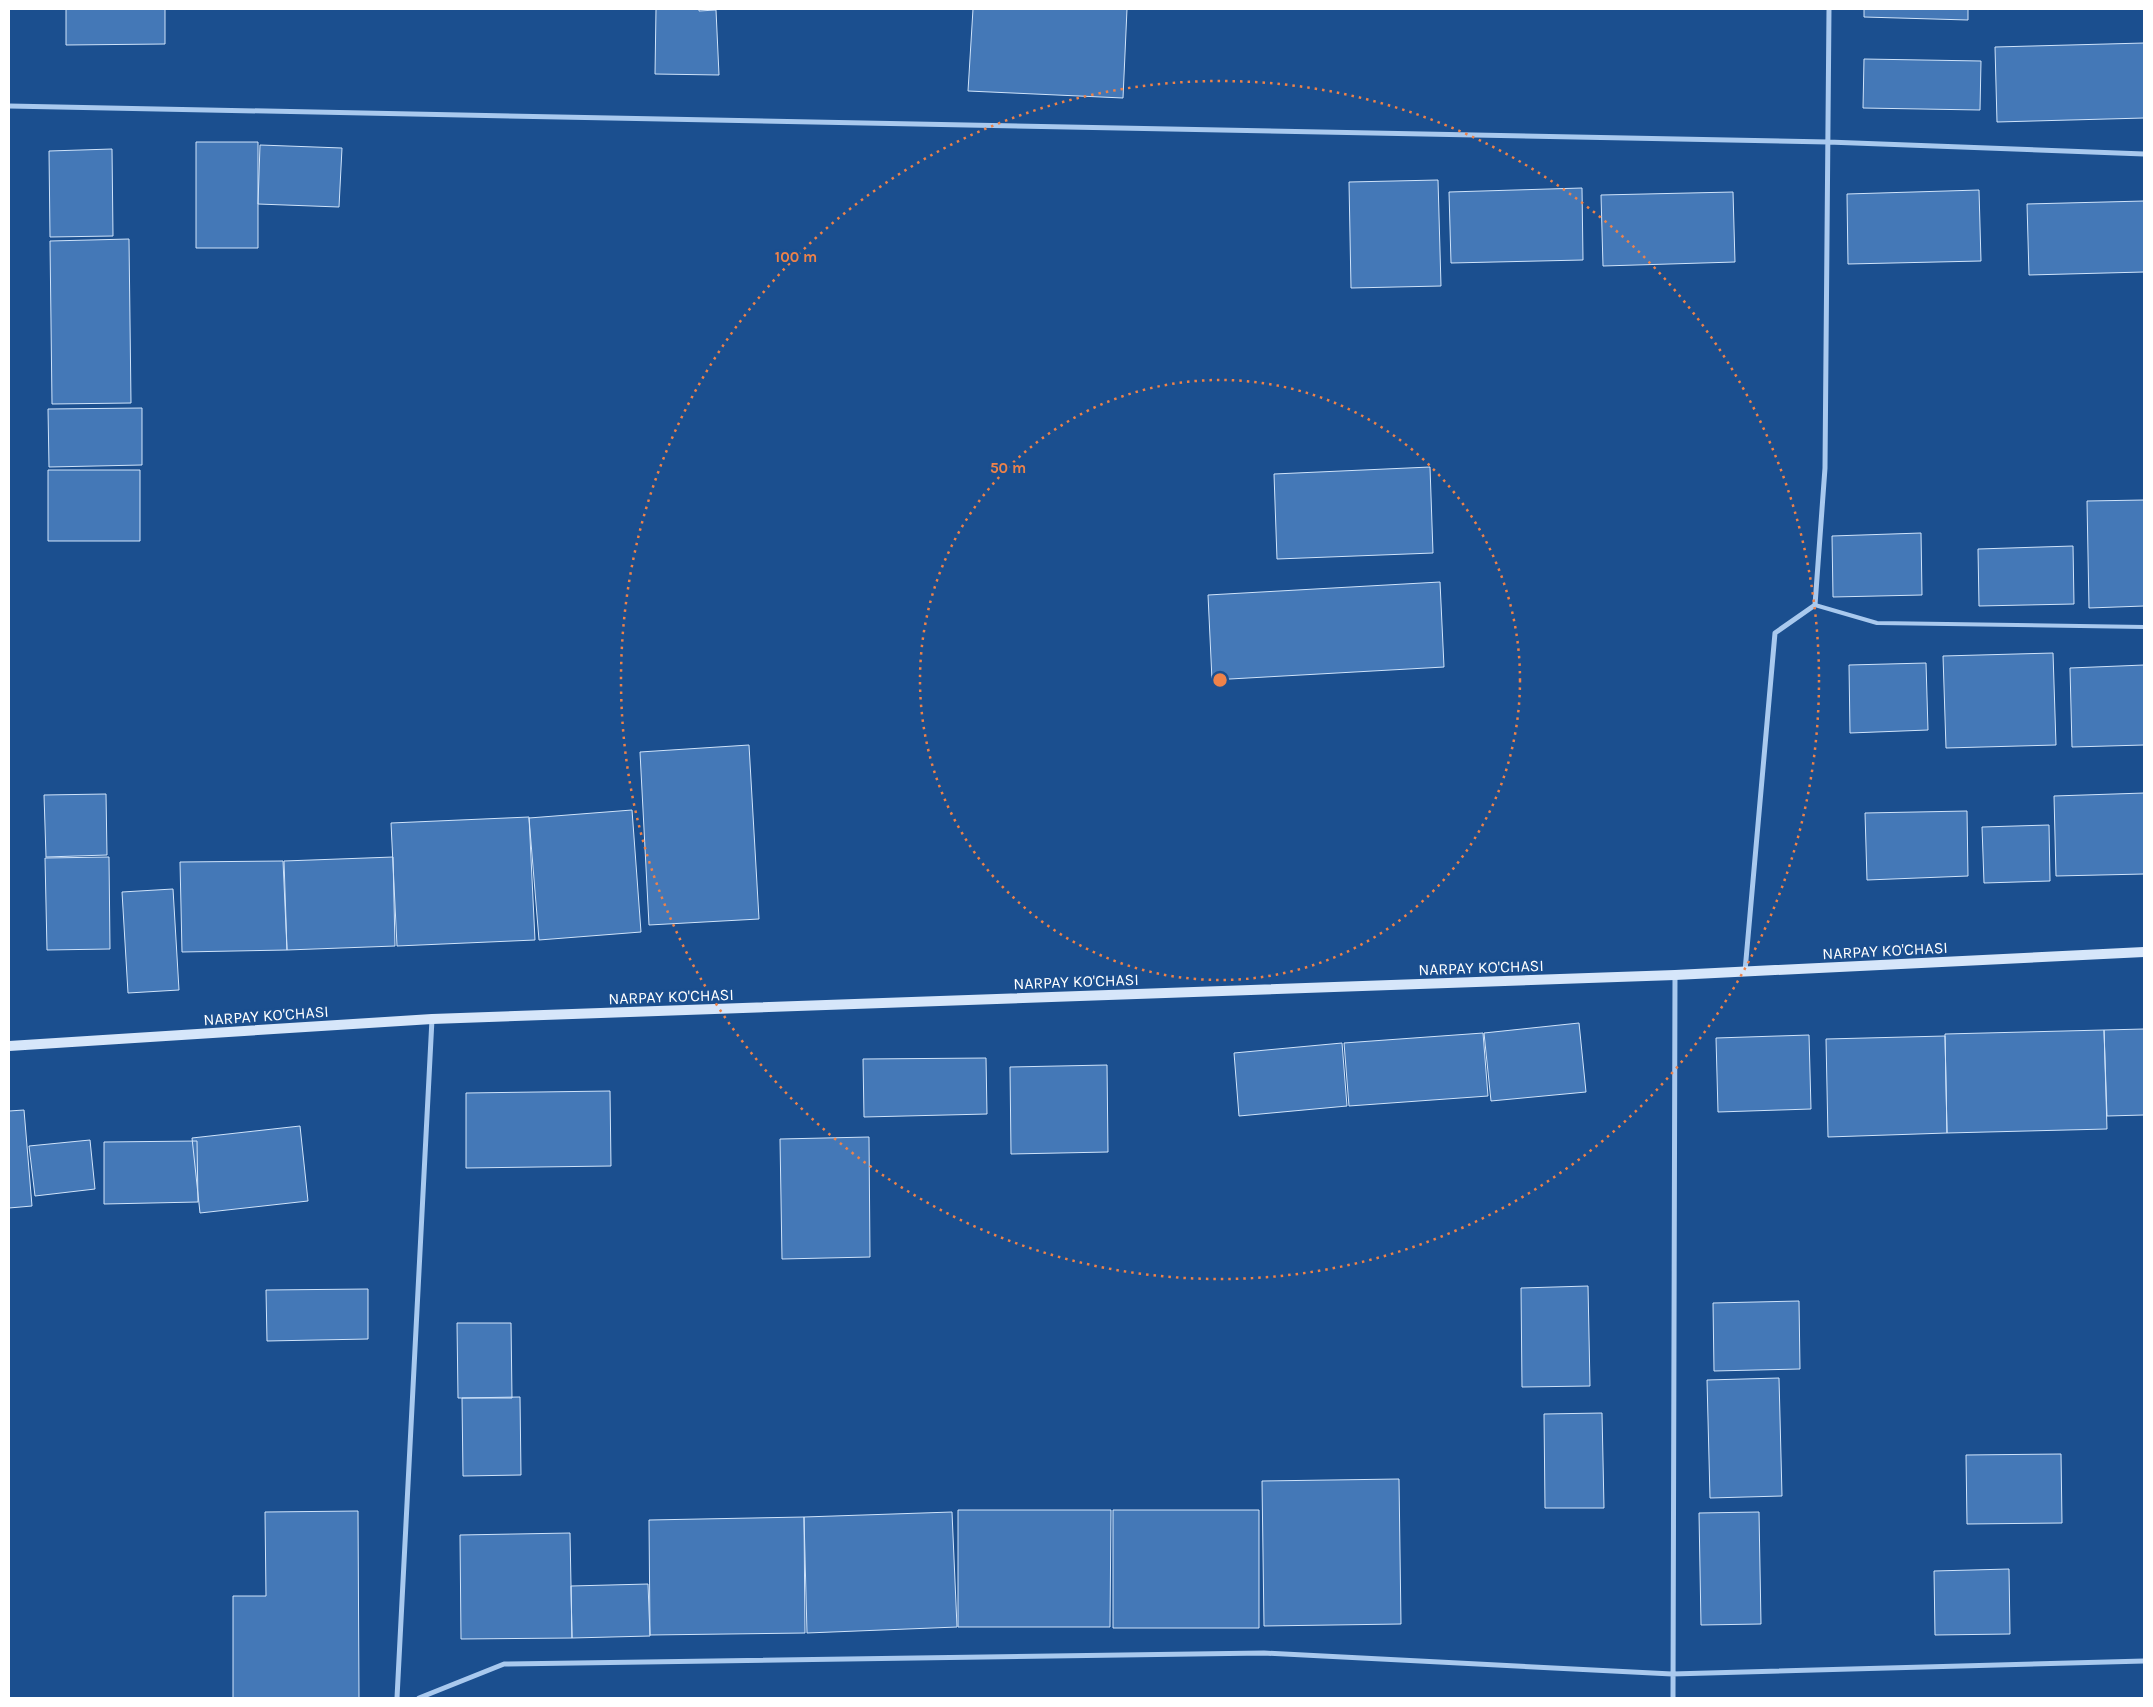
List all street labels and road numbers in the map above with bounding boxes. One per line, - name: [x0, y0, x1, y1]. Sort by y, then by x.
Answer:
- street label: NARPAY KO'CHASI: [1822, 938, 1948, 963]
- street label: NARPAY KO'CHASI: [1418, 956, 1544, 979]
- street label: NARPAY KO'CHASI: [1013, 970, 1139, 993]
- street label: NARPAY KO'CHASI: [608, 985, 734, 1008]
- street label: NARPAY KO'CHASI: [203, 1002, 329, 1029]

